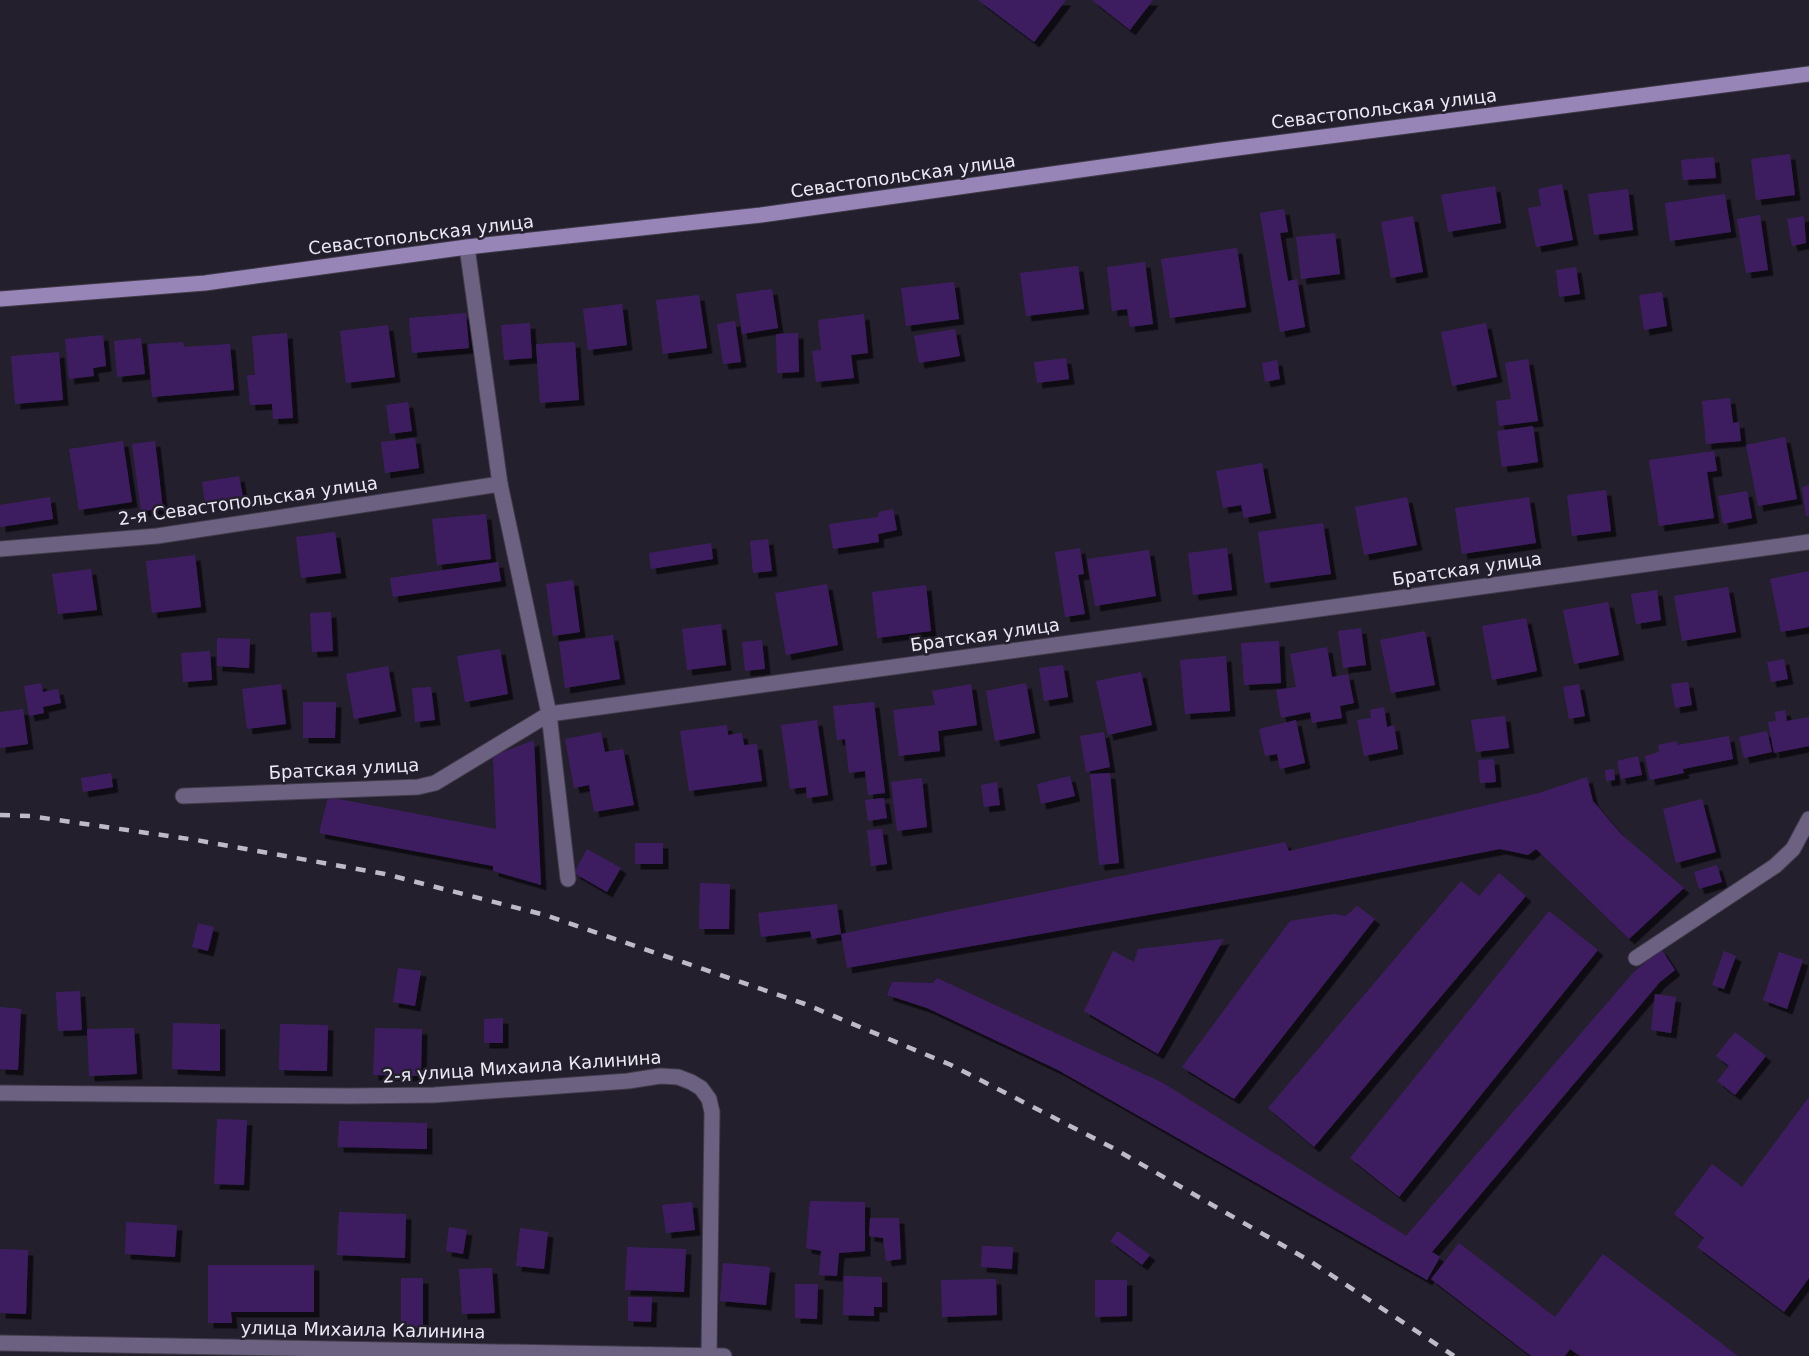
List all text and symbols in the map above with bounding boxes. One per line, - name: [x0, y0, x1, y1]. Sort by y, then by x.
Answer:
- street label: Севастопольская улица: [1270, 84, 1498, 133]
- street label: Севастопольская улица: [789, 149, 1017, 202]
- street label: Севастопольская улица: [307, 210, 535, 259]
- street label: 2-я Севастопольская улица: [117, 472, 379, 529]
- street label: Братская улица: [1391, 548, 1543, 589]
- street label: Братская улица: [909, 614, 1061, 655]
- street label: Братская улица: [268, 754, 420, 783]
- street label: 2-я улица Михаила Калинина: [382, 1046, 662, 1087]
- street label: улица Михаила Калинина: [240, 1317, 486, 1342]

